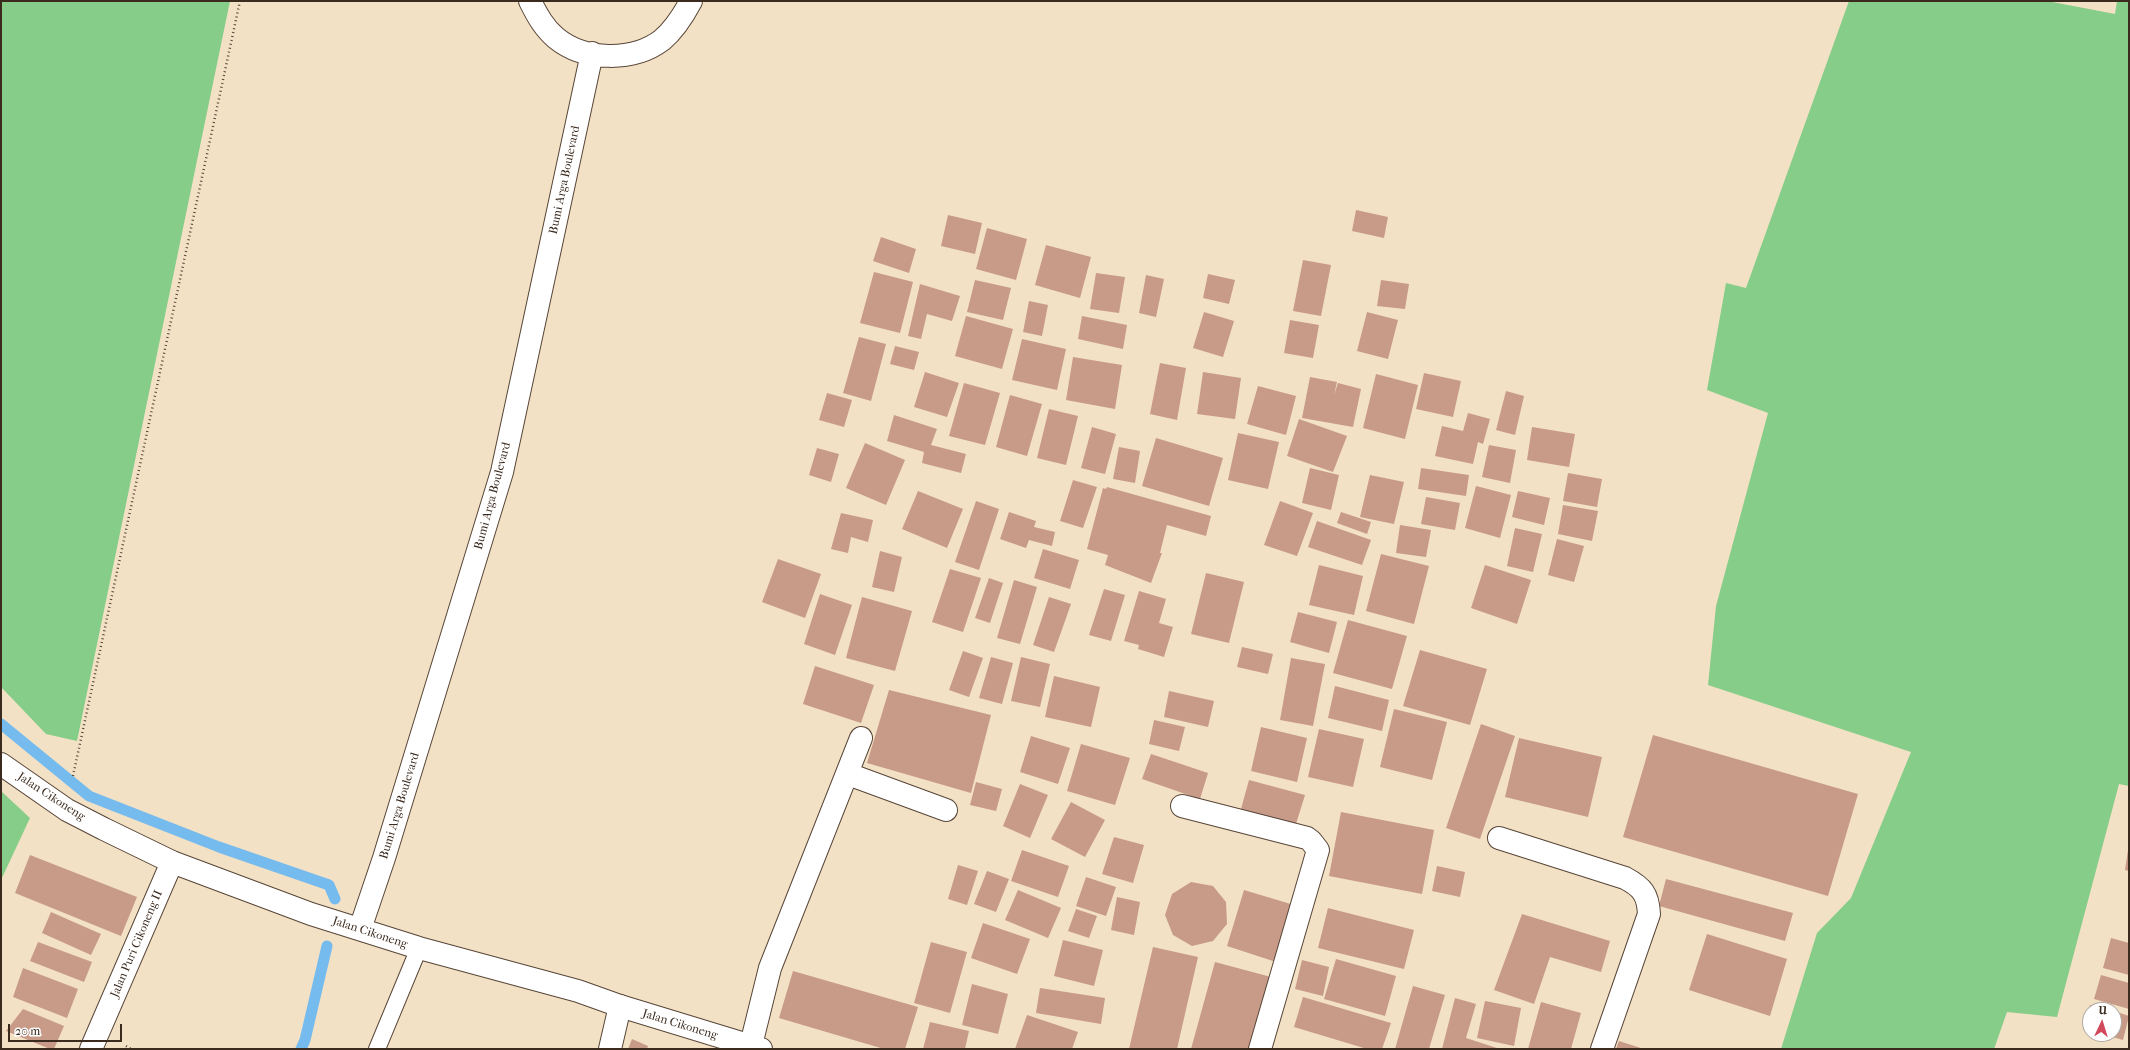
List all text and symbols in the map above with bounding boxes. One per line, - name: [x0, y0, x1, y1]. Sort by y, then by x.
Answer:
- street label: Bumi Arga Boulevard: [546, 124, 584, 236]
- street label: Bumi Arga Boulevard: [472, 441, 514, 551]
- street label: Bumi Arga Boulevard: [377, 751, 423, 861]
- street label: Jalan Cikoneng: [14, 770, 88, 824]
- street label: Jalan Puri Cikoneng II: [108, 888, 166, 1000]
- street label: Jalan Cikoneng: [331, 914, 409, 952]
- north arrow: [2082, 1002, 2122, 1042]
- text: U: [2098, 1004, 2108, 1017]
- street label: Jalan Cikoneng: [641, 1007, 719, 1043]
- scale bar: [10, 1016, 124, 1042]
- text: 20 m: [15, 1024, 40, 1038]

